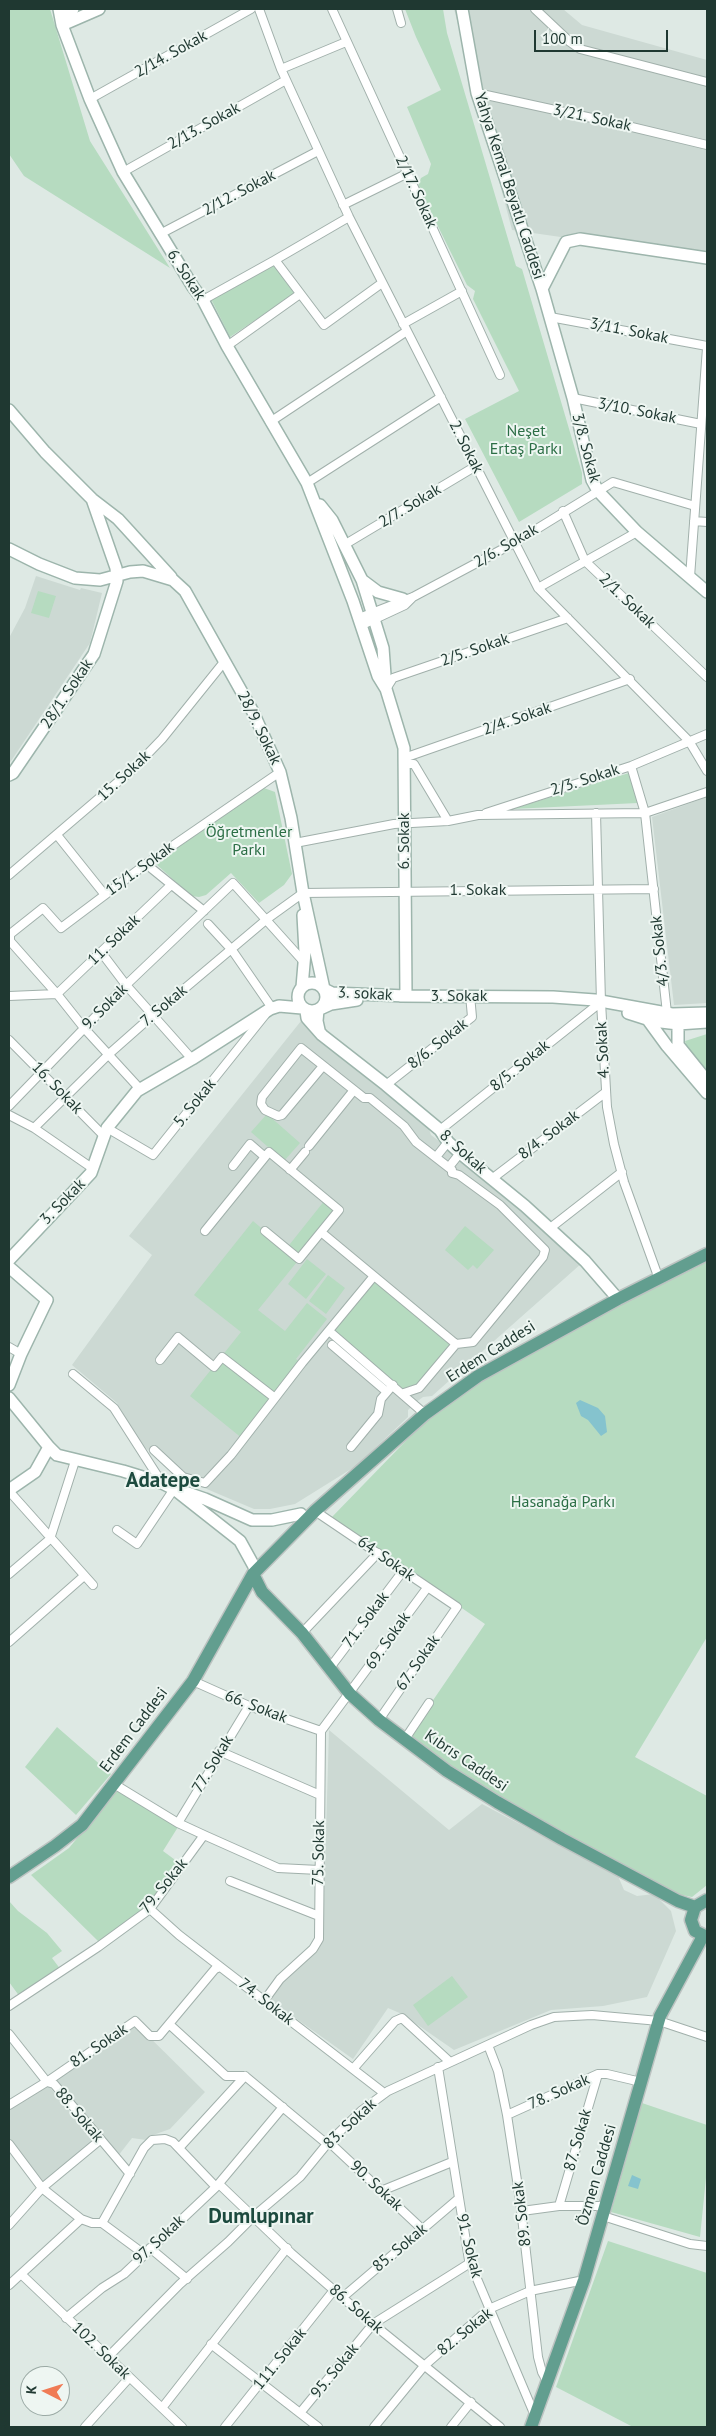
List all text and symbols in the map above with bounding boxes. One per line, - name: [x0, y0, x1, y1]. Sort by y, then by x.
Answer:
- scale bar: [536, 20, 670, 52]
- street label: 2/14. Sokak: [131, 26, 211, 82]
- text: 100 m: [542, 29, 583, 48]
- street label: Yahya Kemal Beyatlı Caddesi: [470, 90, 548, 282]
- street label: 2/13. Sokak: [164, 98, 244, 154]
- street label: 3/21. Sokak: [551, 100, 633, 136]
- street label: 2/17. Sokak: [391, 153, 441, 231]
- street label: 2/12. Sokak: [199, 166, 279, 220]
- street label: 6. Sokak: [162, 246, 210, 304]
- street label: 3/11. Sokak: [588, 314, 670, 348]
- street label: 3/10. Sokak: [596, 394, 678, 428]
- street label: 3/8. Sokak: [568, 411, 604, 485]
- street label: 2. Sokak: [445, 417, 487, 477]
- park label: Neşet Ertaş Parkı: [490, 421, 562, 459]
- street label: 2/7. Sokak: [375, 480, 445, 532]
- street label: 2/6. Sokak: [470, 520, 542, 572]
- street label: 2/1. Sokak: [595, 569, 659, 633]
- street label: 2/5. Sokak: [438, 629, 512, 671]
- street label: 28/1. Sokak: [37, 656, 97, 732]
- street label: 28/9. Sokak: [233, 688, 285, 768]
- street label: 2/4. Sokak: [480, 698, 554, 740]
- street label: 15. Sokak: [94, 747, 154, 805]
- street label: 2/3. Sokak: [548, 760, 622, 800]
- street label: 6. Sokak: [394, 813, 414, 869]
- park label: Öğretmenler Parkı: [206, 822, 292, 860]
- street label: 15/1. Sokak: [102, 838, 178, 900]
- street label: 1. Sokak: [450, 880, 506, 900]
- street label: 11. Sokak: [84, 910, 144, 970]
- street label: 4/3. Sokak: [647, 915, 673, 987]
- street label: 9. Sokak: [78, 980, 132, 1034]
- street label: 7. Sokak: [137, 981, 191, 1031]
- street label: 3. sokak: [337, 983, 393, 1005]
- street label: 3. Sokak: [431, 986, 487, 1006]
- street label: 8/6. Sokak: [404, 1015, 472, 1073]
- street label: 4. Sokak: [592, 1021, 614, 1079]
- street label: 8/5. Sokak: [486, 1036, 554, 1096]
- street label: 16. Sokak: [27, 1058, 87, 1118]
- street label: 5. Sokak: [170, 1075, 220, 1131]
- street label: 8/4. Sokak: [515, 1106, 583, 1164]
- street label: 8. Sokak: [435, 1126, 491, 1178]
- street label: 3. Sokak: [36, 1175, 90, 1229]
- street label: Erdem Caddesi: [443, 1317, 539, 1387]
- district label: Adatepe: [126, 1468, 200, 1494]
- park label: Hasanağa Parkı: [511, 1492, 615, 1512]
- street label: 64. Sokak: [354, 1532, 418, 1586]
- street label: 71. Sokak: [339, 1588, 393, 1652]
- street label: 69. Sokak: [361, 1609, 415, 1673]
- street label: 67. Sokak: [392, 1631, 444, 1695]
- street label: Erdem Caddesi: [96, 1684, 172, 1776]
- street label: 66. Sokak: [222, 1686, 290, 1728]
- street label: Kıbrıs Caddesi: [421, 1726, 511, 1796]
- street label: 77. Sokak: [188, 1732, 238, 1796]
- street label: 75. Sokak: [309, 1820, 329, 1886]
- street label: 79. Sokak: [136, 1855, 192, 1917]
- street label: 74. Sokak: [234, 1974, 298, 2030]
- street label: 81. Sokak: [66, 2020, 132, 2072]
- street label: 78. Sokak: [525, 2070, 593, 2114]
- street label: 88. Sokak: [51, 2084, 107, 2146]
- street label: 83. Sokak: [320, 2095, 380, 2153]
- street label: 87. Sokak: [560, 2107, 596, 2173]
- street label: Özmen Caddesi: [573, 2122, 621, 2228]
- street label: 90. Sokak: [346, 2157, 406, 2215]
- street label: 89. Sokak: [508, 2180, 536, 2248]
- district label: Dumlupınar: [208, 2204, 314, 2230]
- street label: 97. Sokak: [129, 2211, 189, 2269]
- street label: 91. Sokak: [452, 2212, 486, 2280]
- street label: 85. Sokak: [369, 2220, 431, 2276]
- street label: 86. Sokak: [325, 2280, 387, 2338]
- street label: 82. Sokak: [434, 2304, 496, 2360]
- street label: 102. Sokak: [68, 2318, 134, 2384]
- street label: 111. Sokak: [249, 2324, 311, 2394]
- street label: 95. Sokak: [307, 2340, 363, 2402]
- north arrow: [20, 2366, 70, 2416]
- text: K: [22, 2385, 40, 2395]

